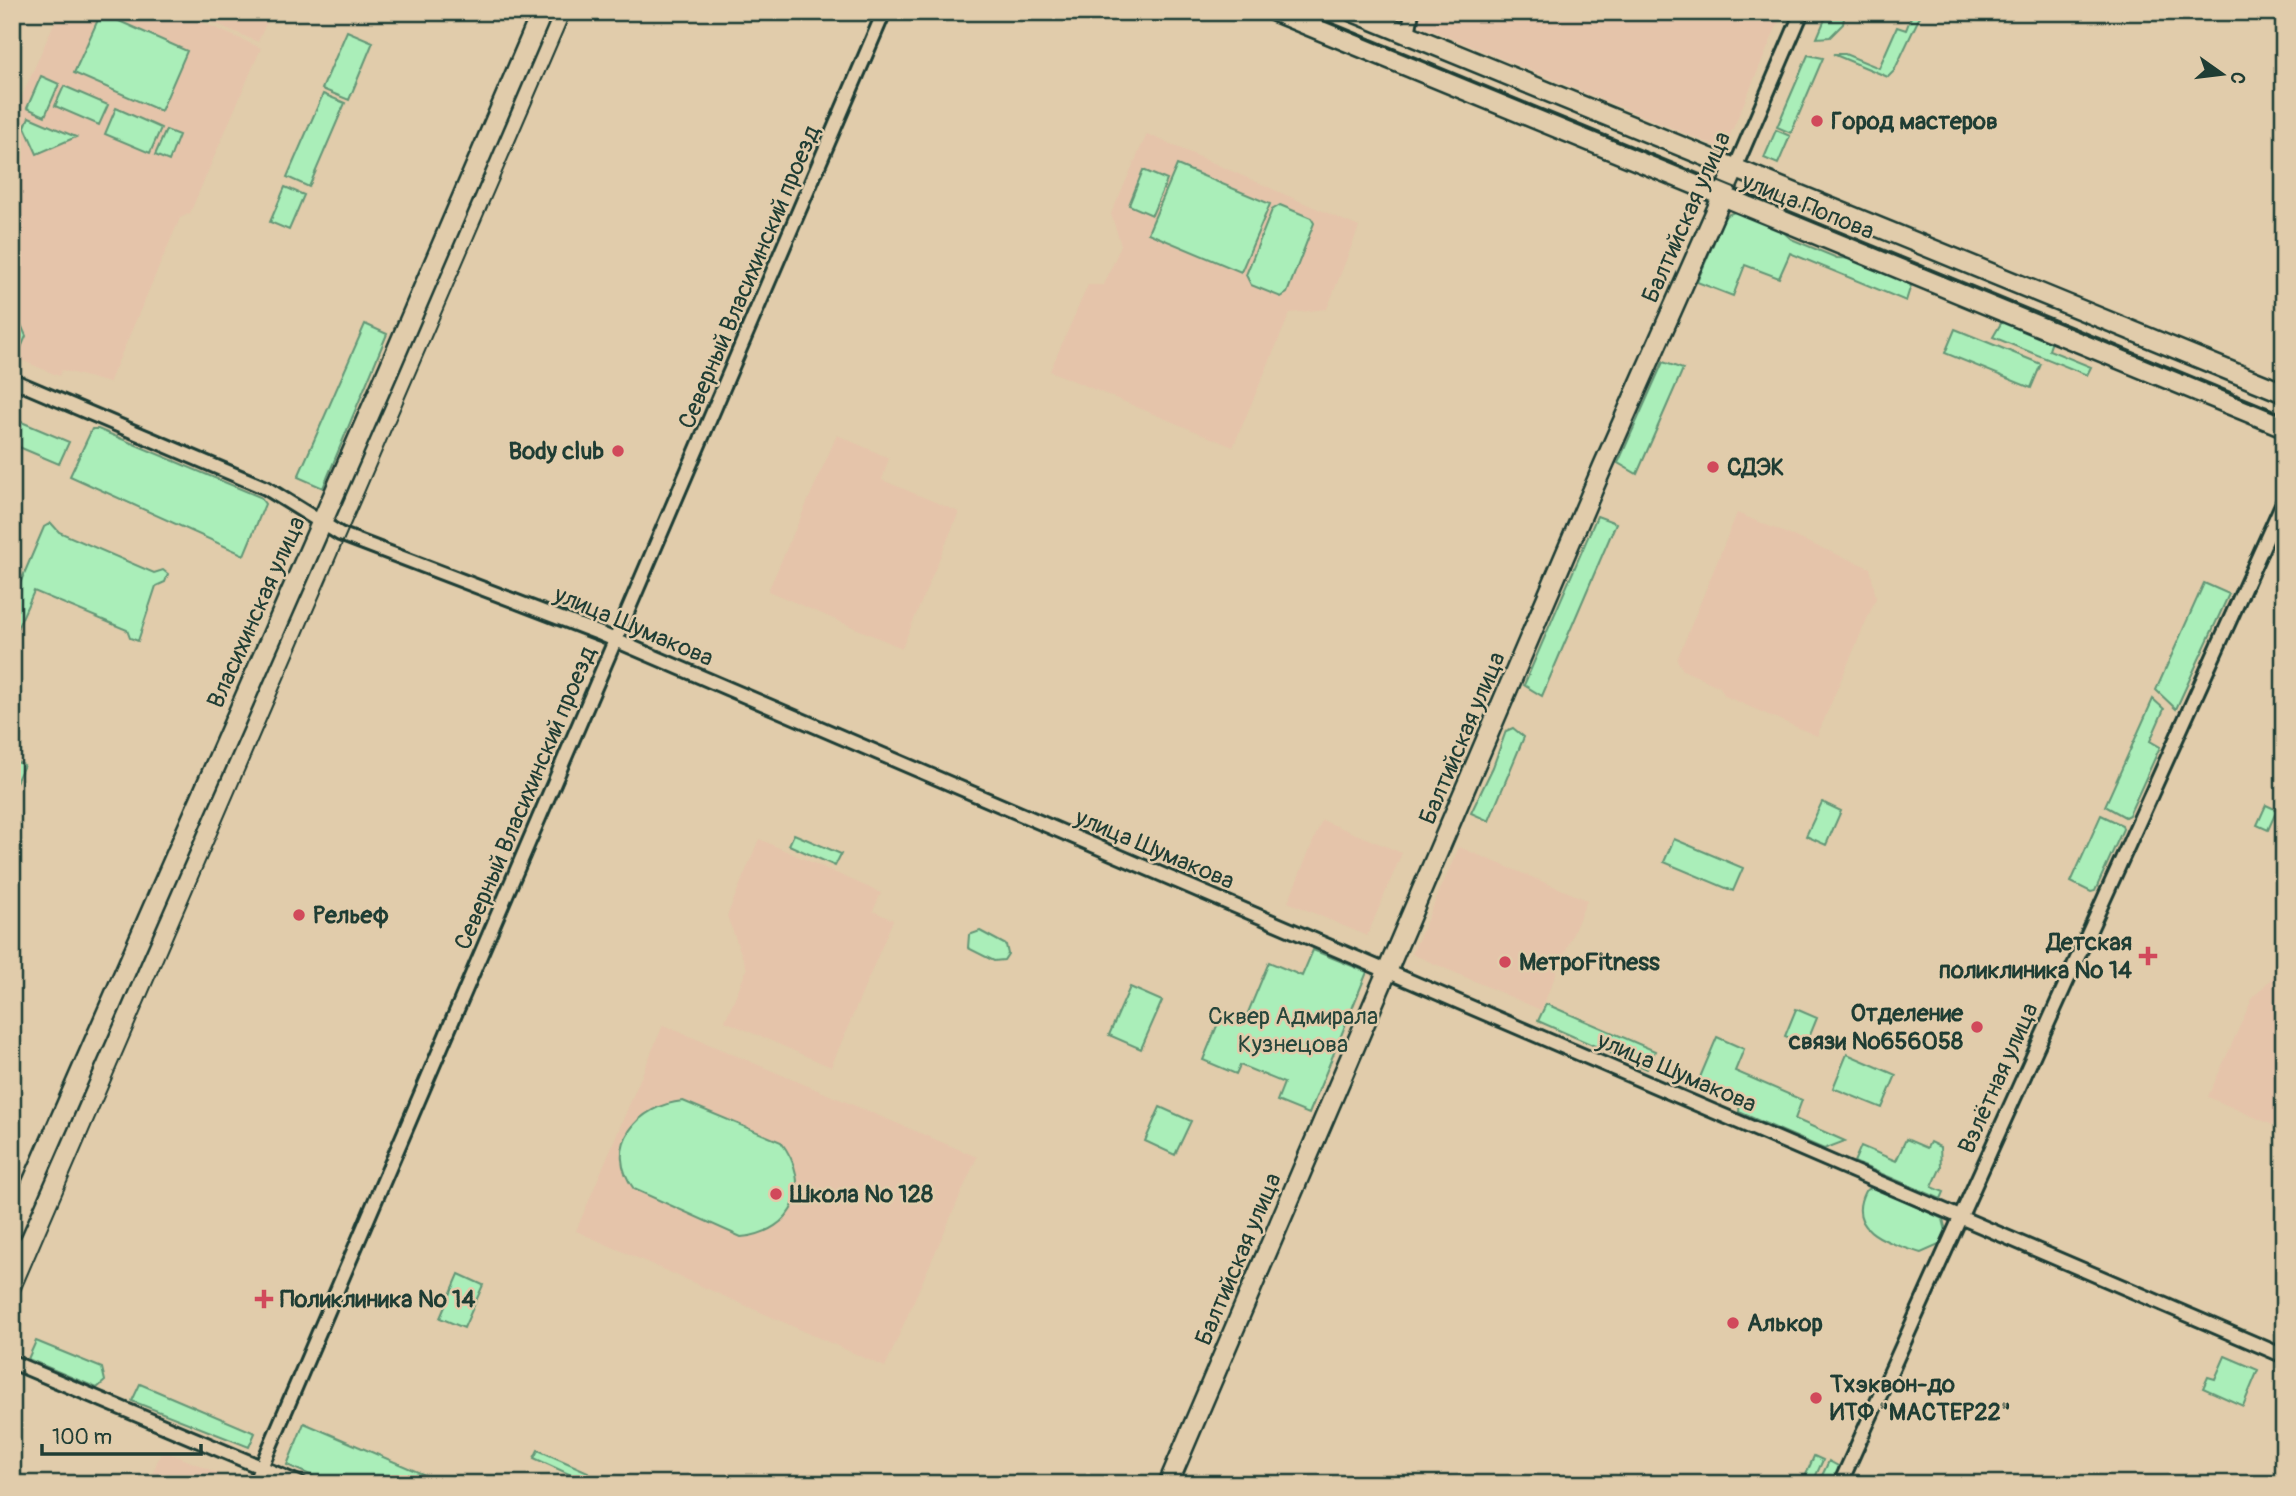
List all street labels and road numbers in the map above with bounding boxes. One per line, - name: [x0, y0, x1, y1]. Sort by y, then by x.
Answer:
- street label: Северный Власихинский проезд: [672, 121, 827, 433]
- street label: Балтийская улица: [1636, 127, 1737, 307]
- street label: улица Попова: [1736, 166, 1878, 246]
- street label: Власихинская улица: [201, 512, 312, 713]
- street label: улица Шумакова: [549, 579, 718, 673]
- street label: Северный Власихинский проезд: [448, 642, 603, 954]
- street label: Балтийская улица: [1413, 648, 1512, 829]
- street label: улица Шумакова: [1070, 802, 1239, 896]
- street label: Взлётная улица: [1952, 998, 2045, 1158]
- street label: улица Шумакова: [1592, 1025, 1761, 1119]
- street label: Балтийская улица: [1189, 1169, 1288, 1350]

